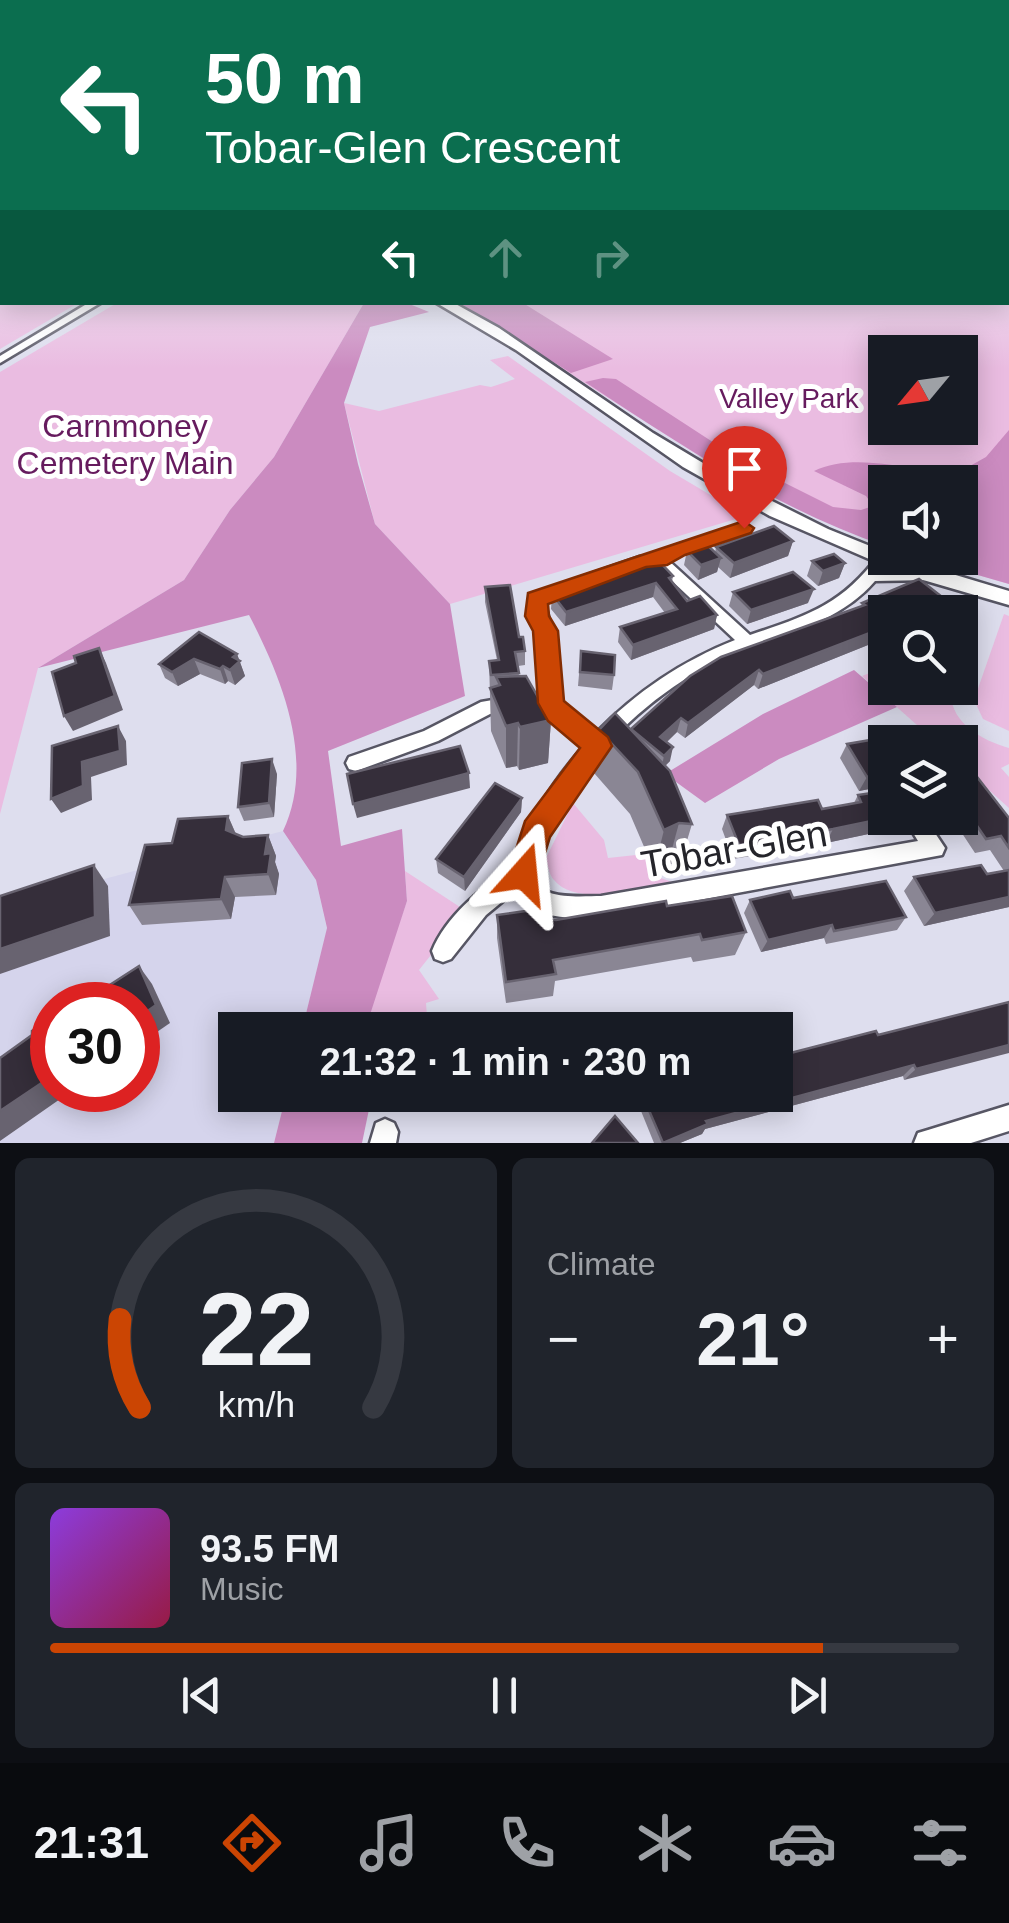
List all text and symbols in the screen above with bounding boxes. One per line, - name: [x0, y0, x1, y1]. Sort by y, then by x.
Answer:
- icon: left: [40, 40, 170, 170]
- text: 50 m: [205, 40, 365, 118]
- text: Tobar-Glen Crescent: [205, 122, 620, 173]
- icon: left: [373, 230, 428, 285]
- icon: ahead: [478, 230, 533, 285]
- icon: right: [583, 230, 638, 285]
- north arrow: [868, 335, 978, 445]
- map controls: [868, 335, 978, 835]
- park label: Valley Park: [719, 383, 860, 414]
- park label: Carnmoney Cemetery Main: [17, 408, 233, 481]
- pin: [702, 426, 787, 529]
- icon: arrive: [717, 441, 772, 496]
- button: sound: [868, 465, 978, 575]
- button: search: [868, 595, 978, 705]
- button: layers: [868, 725, 978, 835]
- street label: Tobar-Glen: [638, 812, 830, 886]
- position arrow: [472, 822, 576, 926]
- speed limit sign: 30: [30, 982, 160, 1112]
- text: 21:32 · 1 min · 230 m: [320, 1041, 691, 1083]
- text: Climate: [547, 1246, 655, 1282]
- text: 22: [198, 1271, 314, 1387]
- text: 21°: [696, 1297, 810, 1381]
- text: −: [547, 1308, 579, 1370]
- text: +: [927, 1308, 959, 1370]
- text: km/h: [217, 1385, 295, 1425]
- text: 93.5 FM: [200, 1528, 339, 1570]
- text: Music: [200, 1571, 284, 1607]
- icon: previous: [174, 1668, 229, 1723]
- icon: pause: [477, 1668, 532, 1723]
- icon: next: [780, 1668, 835, 1723]
- icon: directions: [217, 1808, 287, 1878]
- icon: music: [354, 1808, 424, 1878]
- icon: phone: [492, 1808, 562, 1878]
- icon: climate: [630, 1808, 700, 1878]
- icon: car: [767, 1808, 837, 1878]
- icon: filters: [905, 1808, 975, 1878]
- text: 21:31: [34, 1817, 149, 1868]

